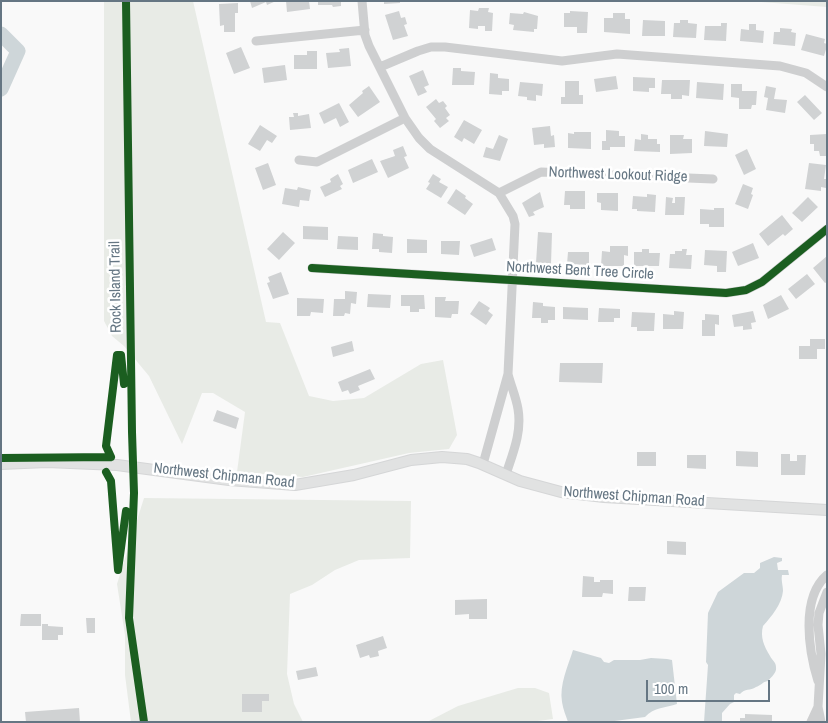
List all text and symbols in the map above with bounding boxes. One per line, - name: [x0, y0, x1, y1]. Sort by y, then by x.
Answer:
- street label: Northwest Lookout Ridge: [548, 164, 688, 186]
- street label: Rock Island Trail: [106, 241, 126, 333]
- street label: Northwest Bent Tree Circle: [506, 258, 654, 284]
- street label: Northwest Chipman Road: [153, 460, 295, 492]
- street label: Northwest Chipman Road: [563, 483, 705, 511]
- scale bar: [648, 670, 772, 702]
- text: 100 m: [654, 678, 688, 699]

